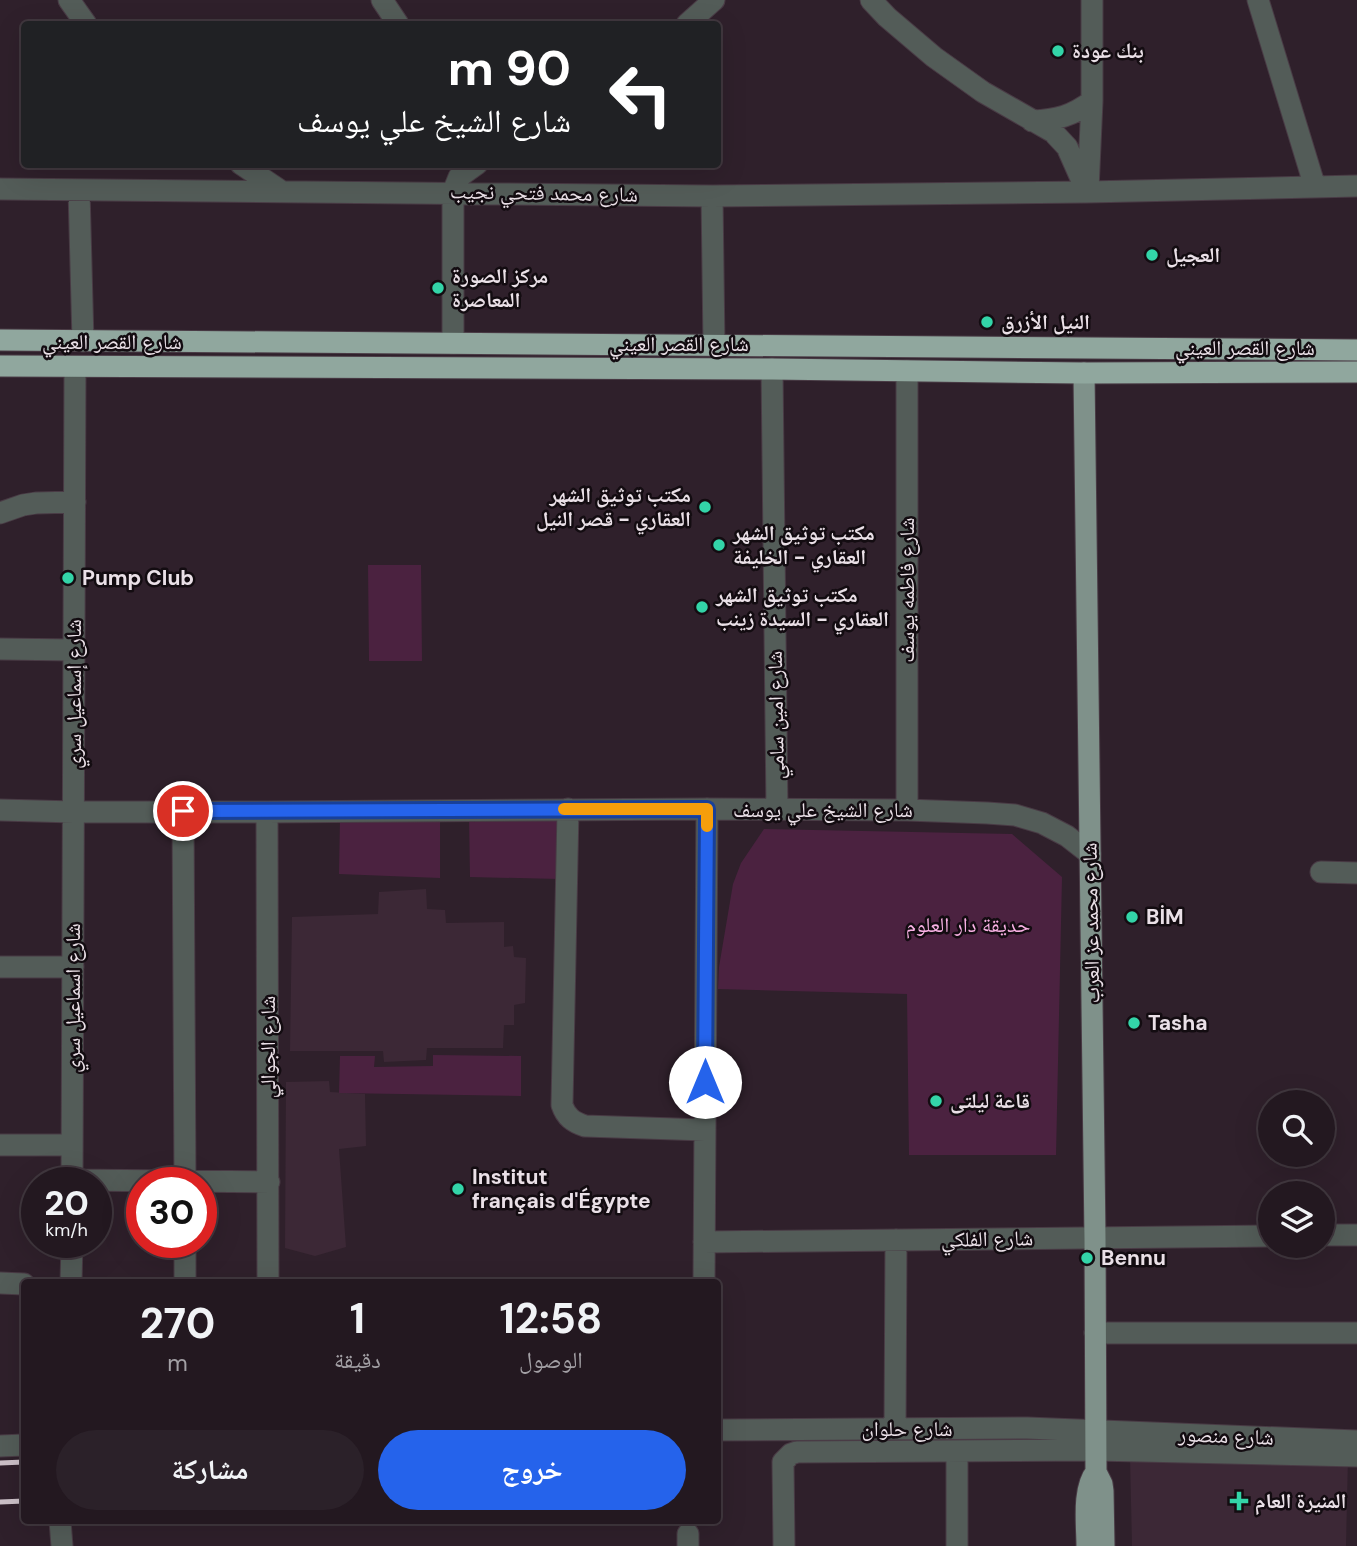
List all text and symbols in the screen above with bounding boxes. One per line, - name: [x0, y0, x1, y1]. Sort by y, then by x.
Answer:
- text: 90 m: [448, 36, 571, 100]
- place label: بنك عودة: [1072, 37, 1144, 65]
- marker: بنك عودة: [1050, 43, 1066, 59]
- icon: left: [595, 49, 686, 140]
- text: شارع الشيخ علي يوسف: [297, 100, 571, 142]
- street label: شارع محمد فتحي نجيب: [450, 177, 638, 211]
- place label: العجيل: [1166, 241, 1220, 269]
- marker: العجيل: [1144, 247, 1160, 263]
- place label: مركز الصورة المعاصرة: [452, 262, 548, 314]
- marker: مركز الصورة المعاصرة: [430, 280, 446, 296]
- place label: النيل الأزرق: [1001, 308, 1090, 336]
- marker: النيل الأزرق: [979, 314, 995, 330]
- street label: شارع القصر العيني: [42, 328, 182, 358]
- street label: شارع القصر العيني: [609, 330, 749, 360]
- street label: شارع القصر العيني: [1175, 334, 1315, 364]
- place label: مكتب توثيق الشهر العقاري - قصر النيل: [536, 481, 691, 535]
- marker: مكتب توثيق الشهر العقاري - قصر النيل: [697, 499, 713, 515]
- street label: شارع فاطمه يوسف: [893, 517, 921, 663]
- place label: مكتب توثيق الشهر العقاري - الخليفة: [732, 519, 875, 573]
- marker: مكتب توثيق الشهر العقاري - الخليفة: [711, 537, 727, 553]
- place label: Pump Club: [82, 564, 194, 592]
- marker: Pump Club: [60, 570, 76, 586]
- place label: مكتب توثيق الشهر العقاري - السيدة زينب: [715, 581, 889, 635]
- marker: مكتب توثيق الشهر العقاري - السيدة زينب: [694, 599, 710, 615]
- street label: شارع إسماعيل سري: [60, 619, 90, 769]
- street label: شارع امين سامي: [761, 650, 793, 780]
- pin: [153, 781, 213, 841]
- icon: arrive: [164, 792, 202, 830]
- street label: شارع الشيخ علي يوسف: [733, 796, 913, 826]
- street label: شارع محمد عز العرب: [1076, 842, 1106, 1004]
- place label: BİM: [1146, 903, 1184, 931]
- marker: BİM: [1124, 909, 1140, 925]
- park label: حديقة دار العلوم: [906, 911, 1030, 939]
- street label: شارع اسماعيل سري: [59, 923, 89, 1073]
- street label: شارع الجوالي: [254, 996, 284, 1098]
- place label: Tasha: [1148, 1009, 1207, 1037]
- marker: Tasha: [1126, 1015, 1142, 1031]
- position arrow: [668, 1045, 742, 1119]
- place label: قاعة ليلتى: [950, 1087, 1030, 1115]
- map controls: [1258, 1090, 1335, 1258]
- button: search: [1258, 1090, 1335, 1167]
- marker: قاعة ليلتى: [928, 1093, 944, 1109]
- place label: Institut français d'Égypte: [472, 1163, 651, 1215]
- speed limit sign: 30: [126, 1167, 217, 1258]
- text: 20: [44, 1180, 89, 1226]
- marker: Institut français d'Égypte: [450, 1181, 466, 1197]
- button: layers: [1258, 1181, 1335, 1258]
- text: km/h: [45, 1218, 88, 1242]
- street label: شارع الفلكي: [941, 1224, 1033, 1256]
- place label: Bennu: [1101, 1244, 1166, 1272]
- marker: Bennu: [1079, 1250, 1095, 1266]
- text: 1: [350, 1291, 365, 1346]
- text: 12:58: [499, 1291, 602, 1346]
- text: 270: [140, 1296, 215, 1351]
- text: دقيقة: [334, 1345, 381, 1375]
- text: الوصول: [519, 1345, 583, 1375]
- text: m: [167, 1348, 188, 1378]
- street label: شارع حلوان: [861, 1415, 953, 1443]
- street label: شارع منصور: [1177, 1420, 1274, 1452]
- button: مشاركة: [56, 1430, 364, 1510]
- button: خروج: [378, 1430, 686, 1510]
- place label: المنيرة العام: [1255, 1487, 1347, 1515]
- marker: المنيرة العام: [1229, 1491, 1249, 1511]

